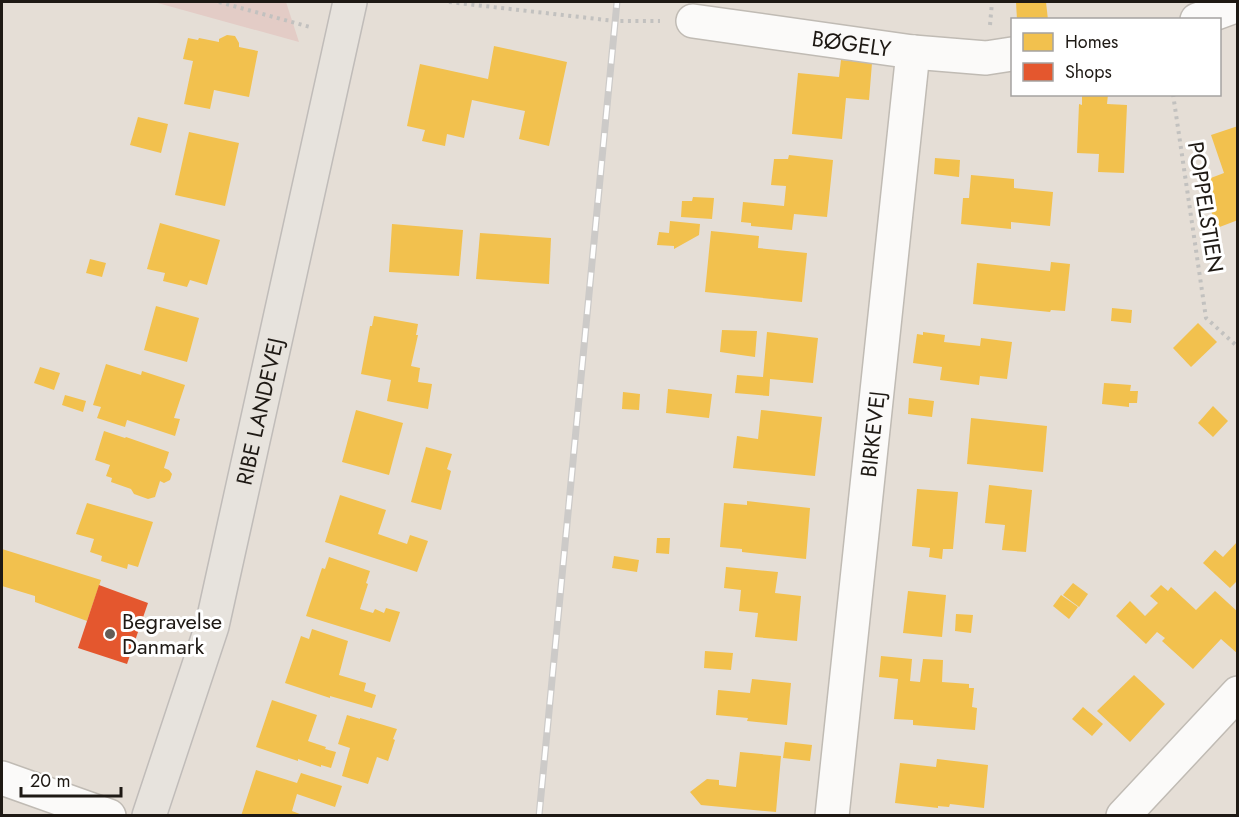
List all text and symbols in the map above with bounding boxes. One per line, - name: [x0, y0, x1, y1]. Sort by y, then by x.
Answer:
- legend: [1011, 18, 1221, 96]
- street label: BØGELY: [810, 22, 894, 65]
- text: Homes: [1065, 29, 1118, 55]
- text: Shops: [1065, 59, 1112, 85]
- street label: POPPELSTIEN: [1180, 139, 1232, 275]
- street label: RIBE LANDEVEJ: [228, 335, 291, 488]
- street label: BIRKEVEJ: [852, 389, 893, 479]
- place label: Begravelse Danmark: [122, 605, 222, 662]
- marker: Begravelse Danmark: [103, 627, 117, 641]
- scale bar: [21, 760, 122, 798]
- text: 20 m: [30, 768, 70, 794]

